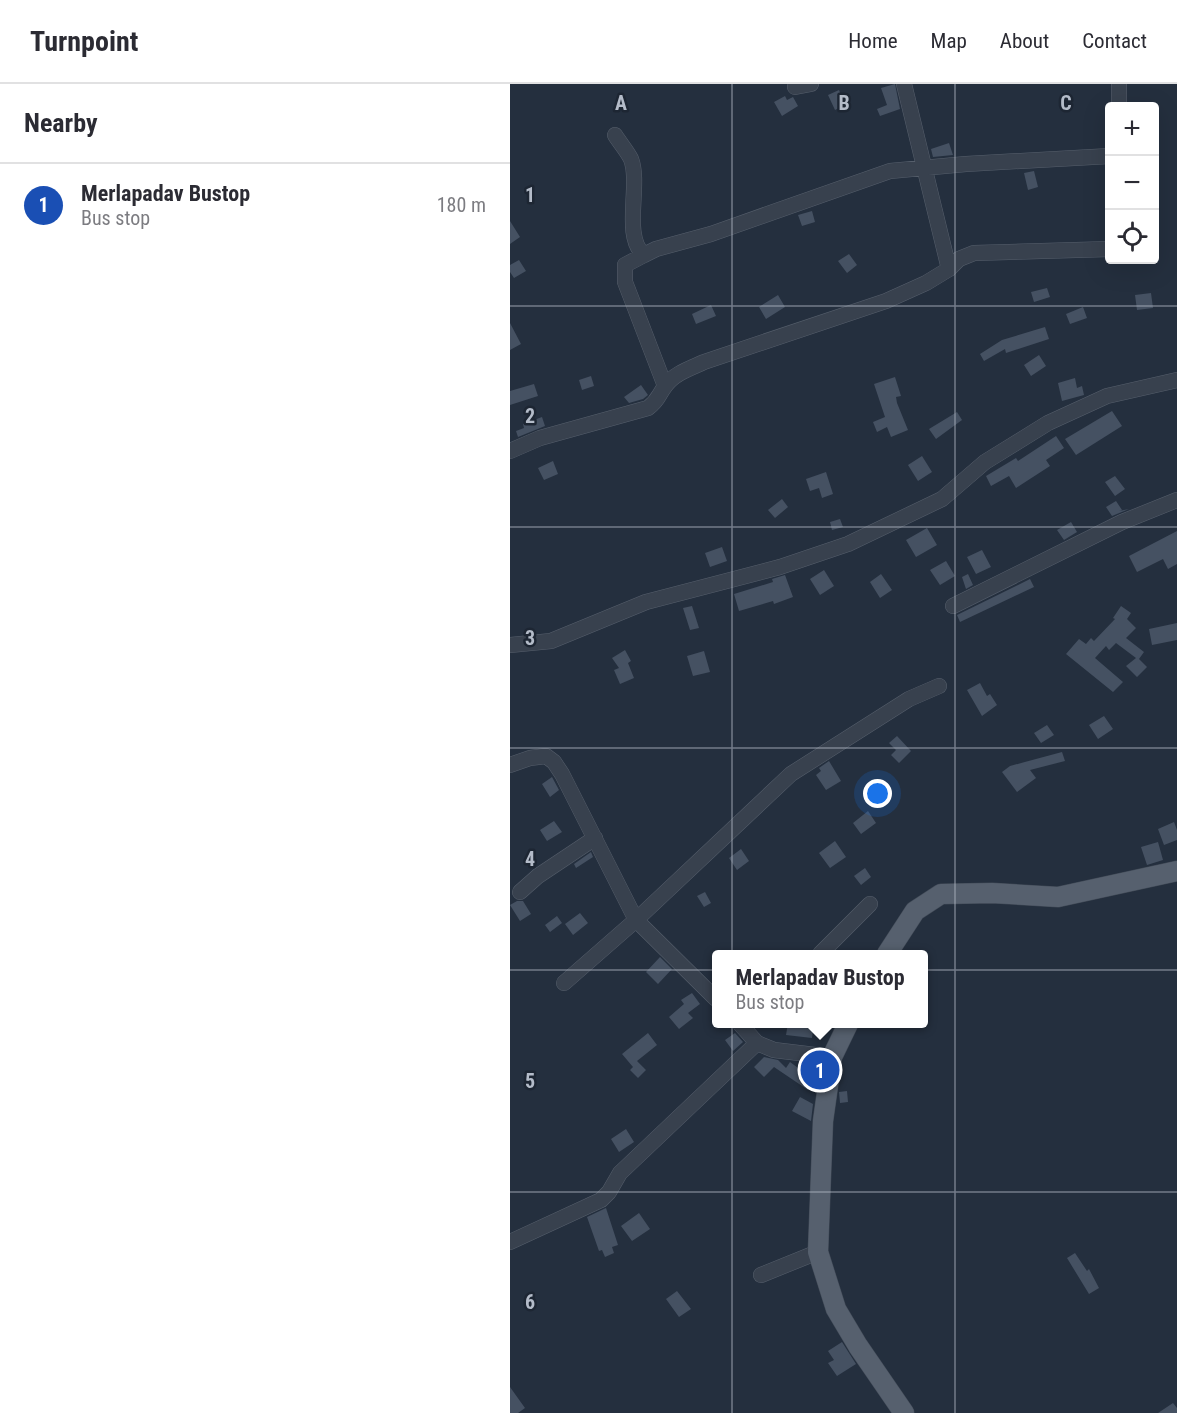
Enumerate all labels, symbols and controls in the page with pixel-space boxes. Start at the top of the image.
text: Turnpoint [30,25,138,58]
text: Home [848,29,898,53]
text: Map [931,29,967,53]
text: About [1000,29,1049,53]
text: Contact [1082,29,1147,53]
text: A [615,91,627,115]
text: B [838,91,850,115]
text: C [1060,91,1072,115]
map controls [1105,102,1159,264]
button: + [1105,102,1159,156]
text: Nearby [24,108,98,138]
button: − [1105,156,1159,210]
text: Merlapadav Bustop [81,181,250,206]
text: 1 [525,183,535,207]
text: 1 [38,193,49,217]
text: 180 m [437,193,486,217]
text: Bus stop [81,206,150,230]
button: locate [1105,210,1159,264]
text: 2 [525,404,535,428]
text: 3 [525,626,535,650]
your location [863,779,892,808]
text: 4 [525,847,535,871]
popup [712,950,928,1028]
text: Merlapadav Bustop [735,965,905,990]
text: Bus stop [735,990,804,1014]
pin: 1 [800,1048,840,1092]
text: 5 [525,1069,535,1093]
text: 6 [525,1290,535,1314]

